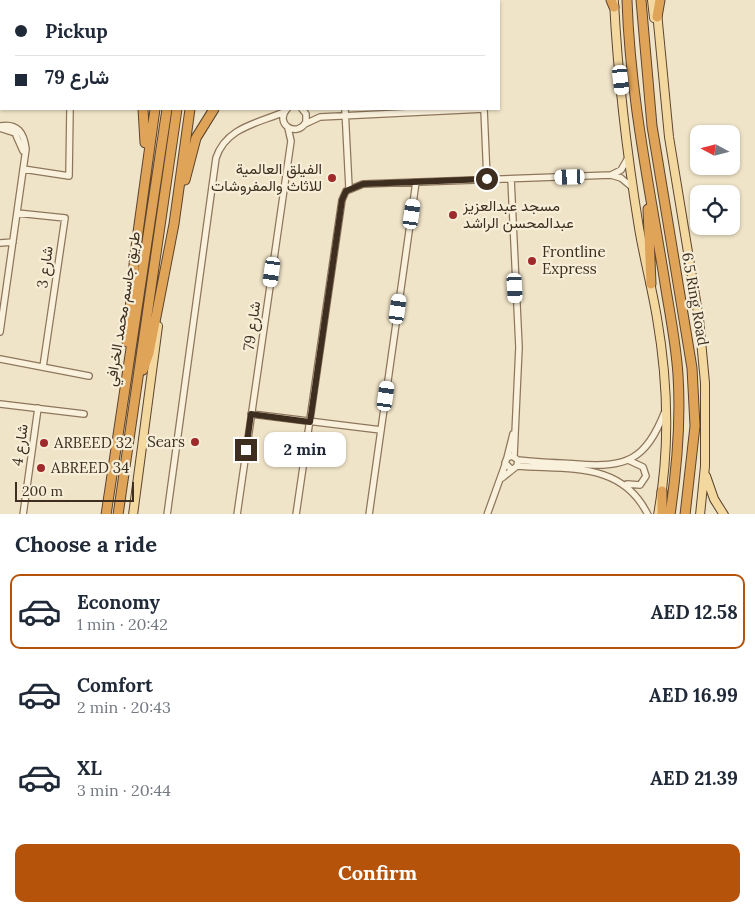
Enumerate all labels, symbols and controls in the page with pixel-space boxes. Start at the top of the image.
text: Pickup [45,19,108,43]
car [611,64,630,96]
text: شارع 79 [45,65,109,89]
north arrow [690,125,740,175]
map controls [690,125,740,235]
place label: الفيلق العالمية للاثاث والمفروشات [211,159,322,195]
route start [476,168,498,190]
car [554,169,585,185]
marker: الفيلق العالمية للاثاث والمفروشات [326,172,338,184]
button: locate [690,185,740,235]
place label: مسجد عبدالعزيز عبدالمحسن الراشد [462,196,574,233]
car [402,198,421,230]
marker: مسجد عبدالعزيز عبدالمحسن الراشد [447,209,459,221]
street label: طريق جاسم محمد الخرافي [101,230,148,388]
place label: Frontline Express [542,242,606,278]
street label: شارع 3 [32,244,59,290]
street label: 6.5 Ring Road [678,251,713,347]
marker: Frontline Express [526,255,538,267]
car [262,256,281,288]
car [506,273,523,303]
car [388,293,407,325]
street label: شارع 79 [239,300,266,352]
car [376,380,395,412]
street label: شارع 4 [7,423,34,467]
place label: Sears [147,432,185,451]
callout: 2 min [264,432,346,468]
place label: ARBEED 32 [53,433,132,452]
marker: Sears [189,436,201,448]
marker: ARBEED 32 [38,437,50,449]
route end [235,439,257,461]
text: 2 min [284,439,326,459]
place label: ABREED 34 [50,458,129,477]
marker: ABREED 34 [35,462,47,474]
scale bar [15,480,134,503]
text: 200 m [22,482,63,500]
text: Choose a ride [15,530,157,558]
icon: car [17,589,62,634]
text: Economy [77,590,160,614]
text: AED 12.58 [651,600,738,624]
text: 1 min · 20:42 [77,614,168,634]
icon: car [17,672,62,717]
text: Comfort [77,673,153,697]
text: AED 16.99 [649,683,738,707]
text: 2 min · 20:43 [77,697,171,717]
icon: car [17,755,62,800]
text: XL [77,756,102,780]
text: AED 21.39 [650,766,738,790]
text: 3 min · 20:44 [77,780,171,800]
button: Confirm [15,844,740,902]

